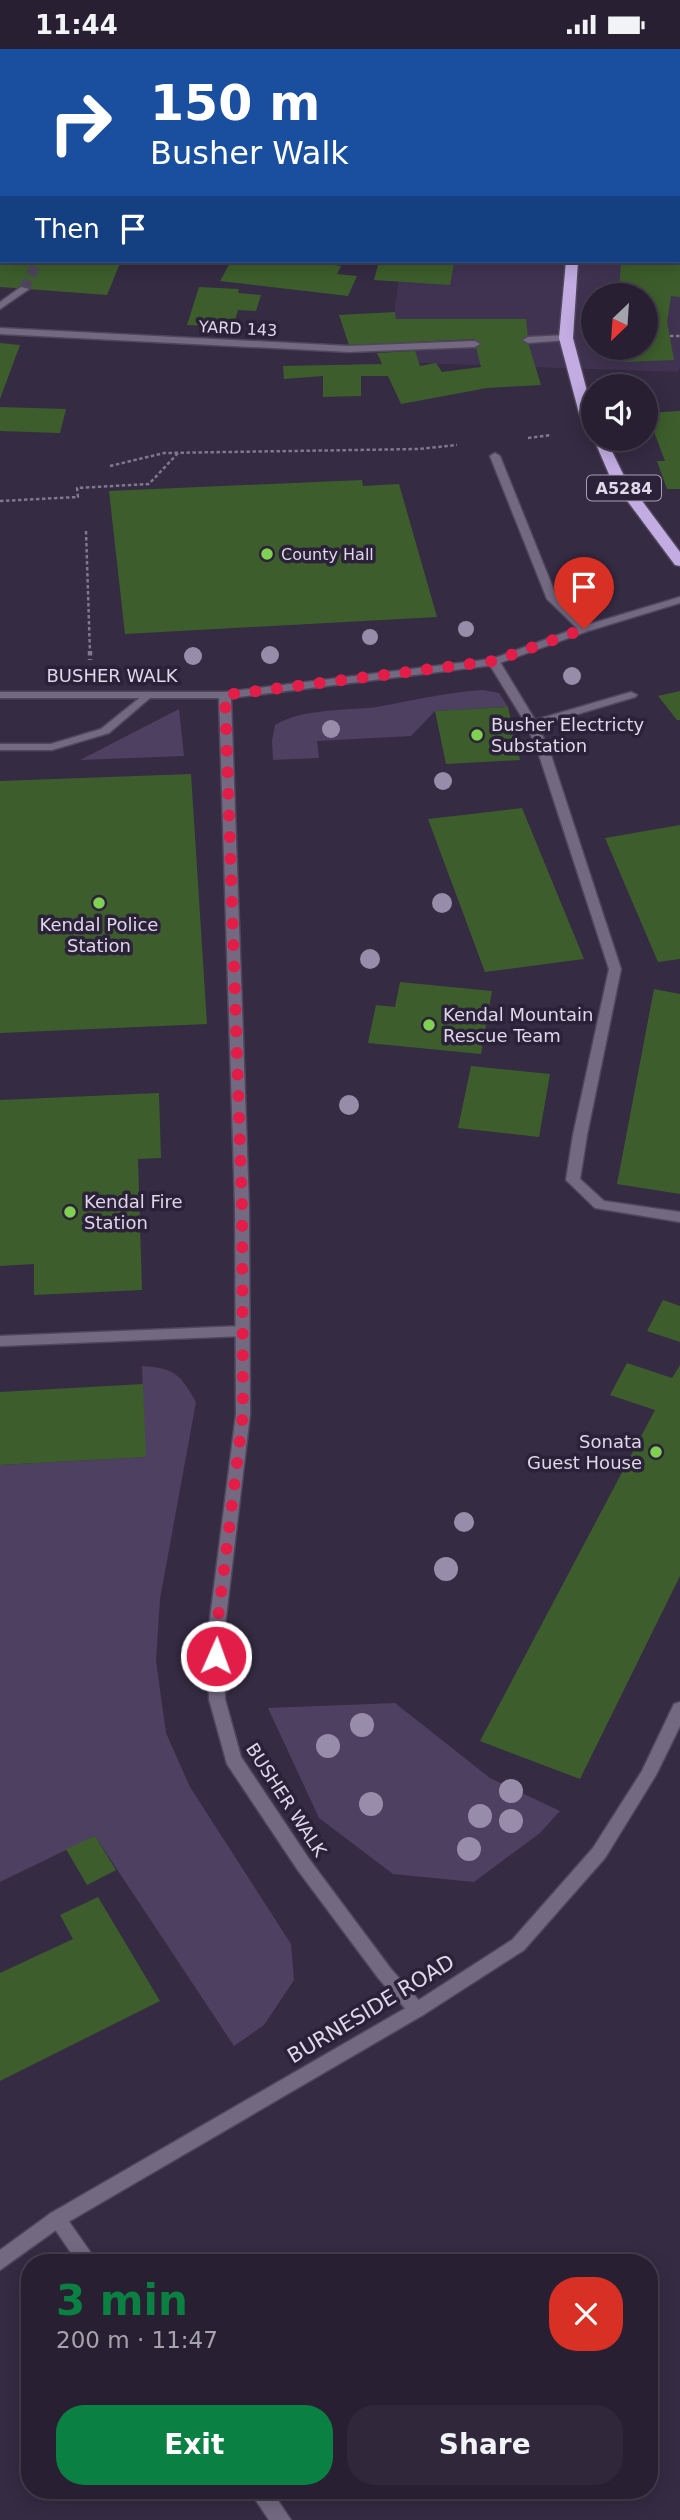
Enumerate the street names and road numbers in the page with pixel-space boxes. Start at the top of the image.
street label: YARD 143 [197,317,278,340]
road number: A5284 [587,475,661,501]
street label: BUSHER WALK [46,665,179,686]
street label: BUSHER WALK [242,1739,332,1861]
street label: BURNESIDE ROAD [283,1950,459,2068]

